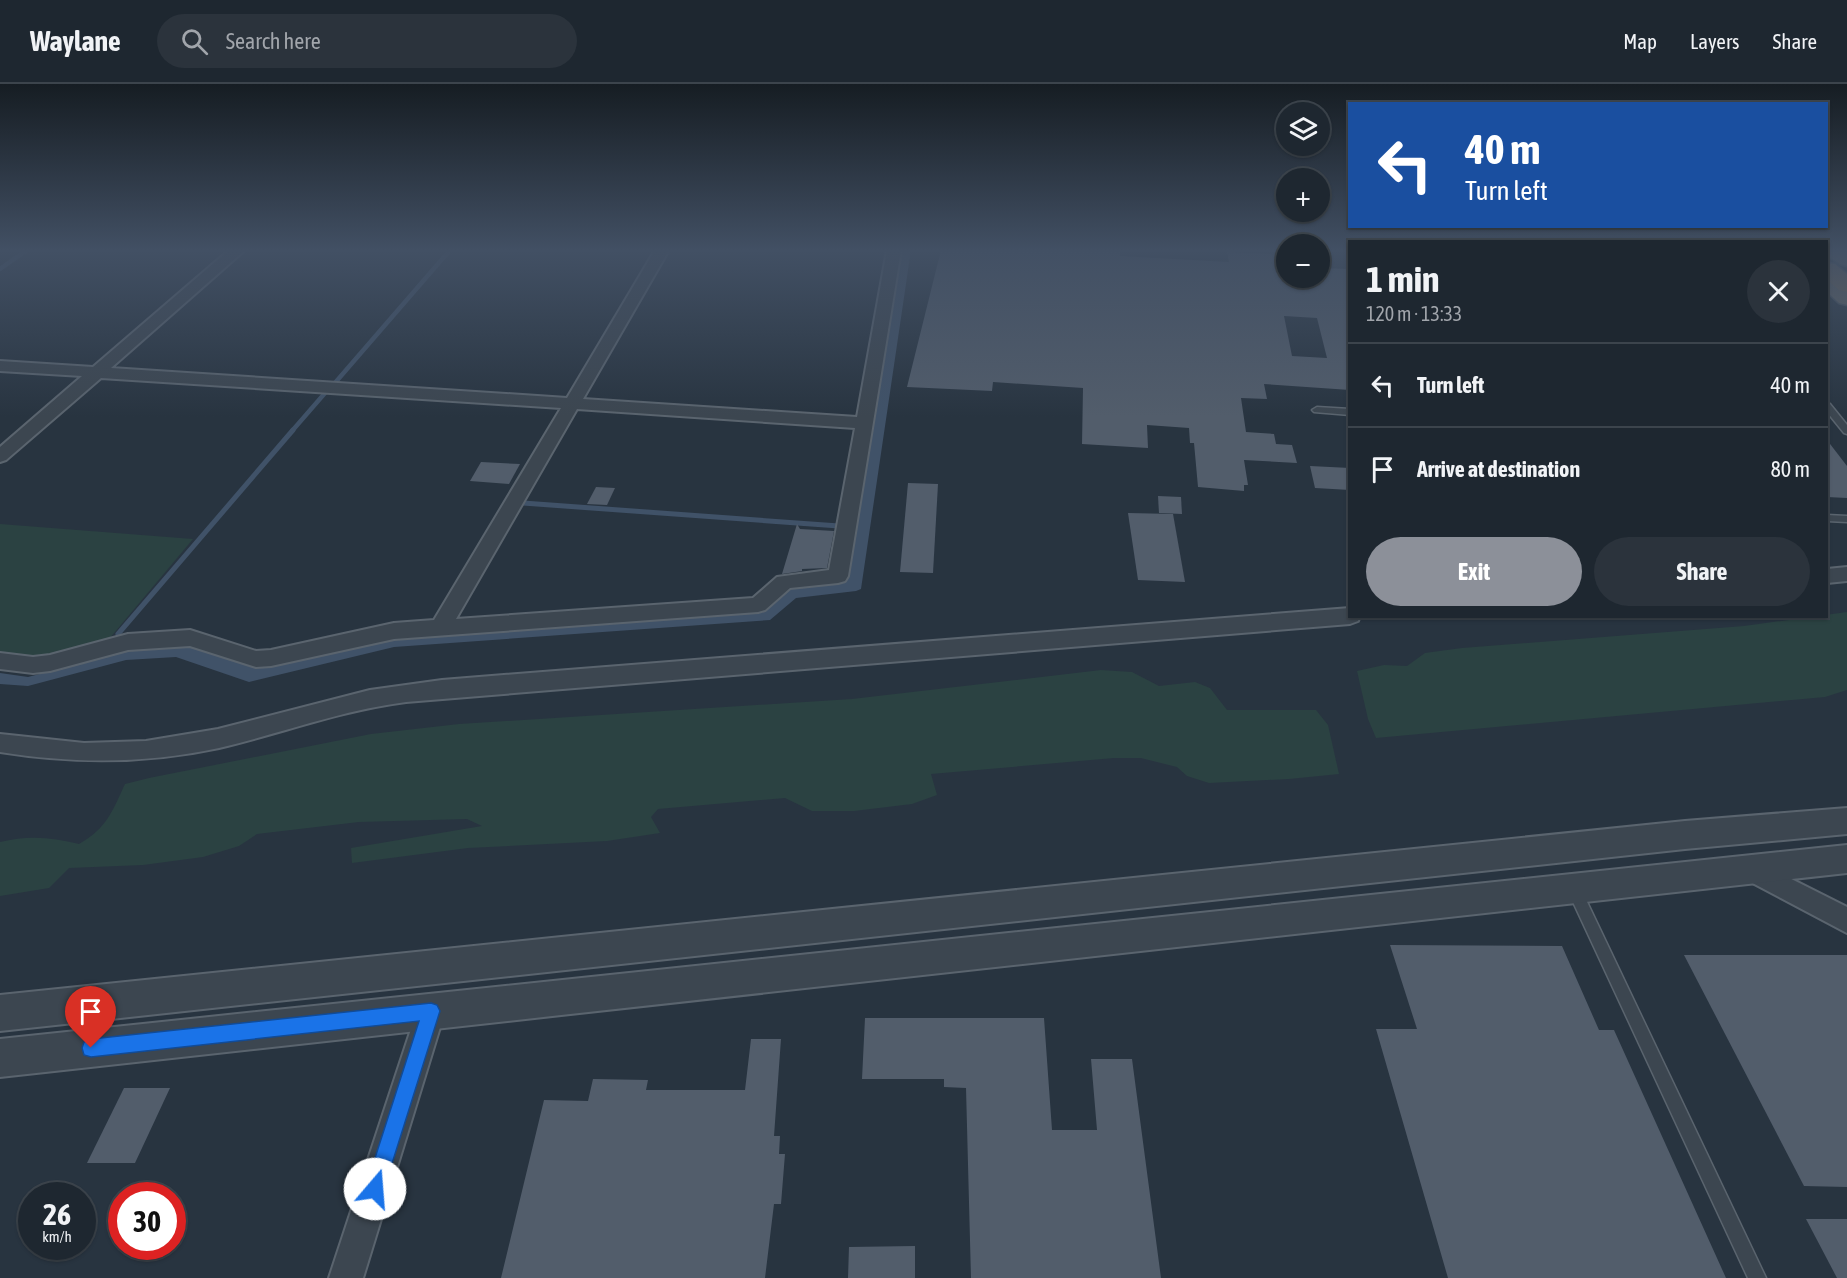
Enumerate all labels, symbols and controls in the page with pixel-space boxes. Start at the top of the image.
search box [157,14,577,68]
text: Waylane [30,25,121,57]
icon: search [178,25,211,58]
text: Search here [226,28,321,54]
text: Map [1623,29,1657,53]
text: Layers [1690,29,1740,53]
text: Share [1773,29,1817,53]
map controls [1276,102,1330,288]
button: layers [1276,102,1330,156]
text: 40 m [1465,125,1540,173]
icon: left [1366,126,1444,204]
button: + [1276,168,1330,222]
text: Turn left [1465,175,1548,206]
button: − [1276,234,1330,288]
text: 1 min [1366,258,1440,300]
button: close [1747,260,1810,323]
text: 120 m · 13:33 [1366,302,1462,325]
icon: left [1366,369,1399,402]
text: Turn left [1417,372,1484,398]
text: 40 m [1770,372,1810,398]
icon: arrive [1366,453,1399,486]
text: Arrive at destination [1417,456,1580,482]
text: 80 m [1770,456,1810,482]
button: Exit [1366,537,1582,606]
button: Share [1594,537,1810,606]
pin [65,986,116,1048]
icon: arrive [74,995,107,1028]
position arrow [343,1157,407,1221]
speed limit sign: 30 [108,1182,186,1260]
text: 26 [43,1197,71,1231]
text: km/h [42,1228,72,1245]

